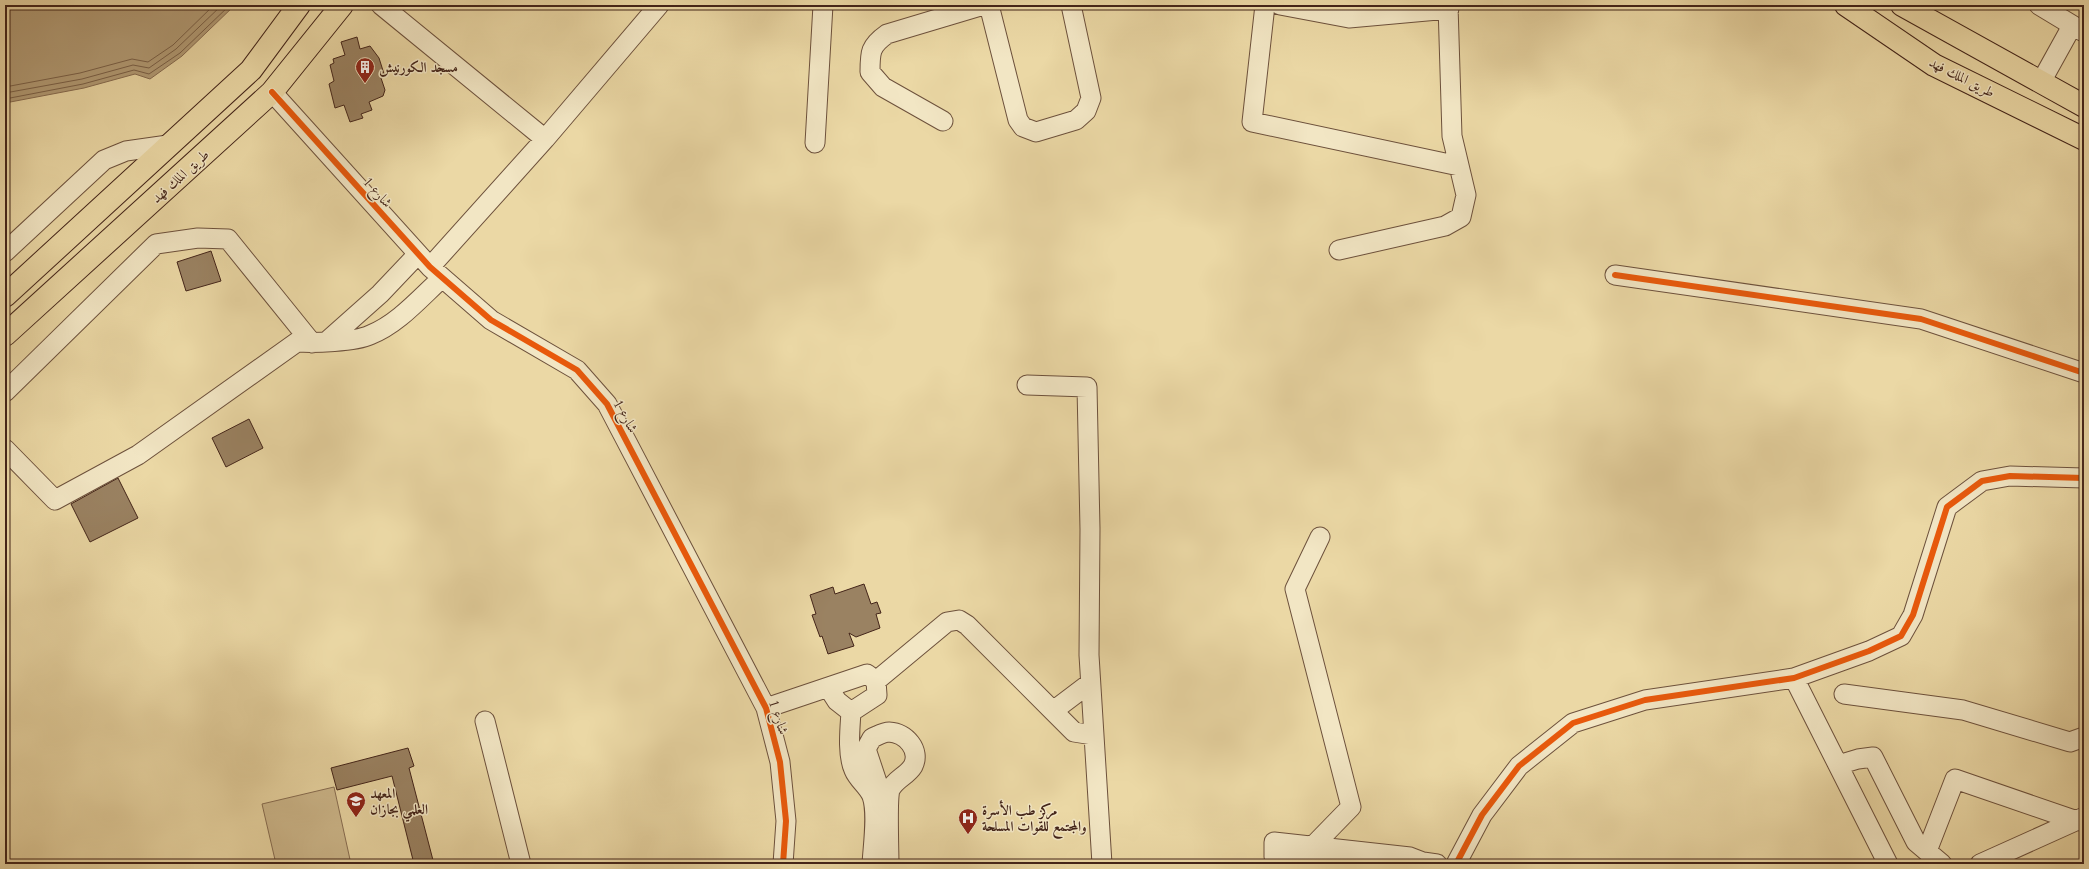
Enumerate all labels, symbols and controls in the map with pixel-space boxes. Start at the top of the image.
street label: طريق الملك فهد [1926,53,1998,102]
building icon: مسجد الكورنيش [354,56,376,84]
place label: مسجد الكورنيش [379,58,458,77]
street label: طريق الملك فهد [147,145,213,207]
street label: شارع 1 [357,173,397,213]
street label: شارع 1 [607,396,642,437]
street label: شارع 1 [762,697,793,738]
place label: المعهد العلمي بجازان [370,784,428,822]
school or university icon: المعهد العلمي بجازان [345,790,367,818]
place label: مركز طب الأسرة والمجتمع للقوات المسلحة [982,800,1087,839]
hospital icon: مركز طب الأسرة والمجتمع للقوات المسلحة [957,807,979,835]

